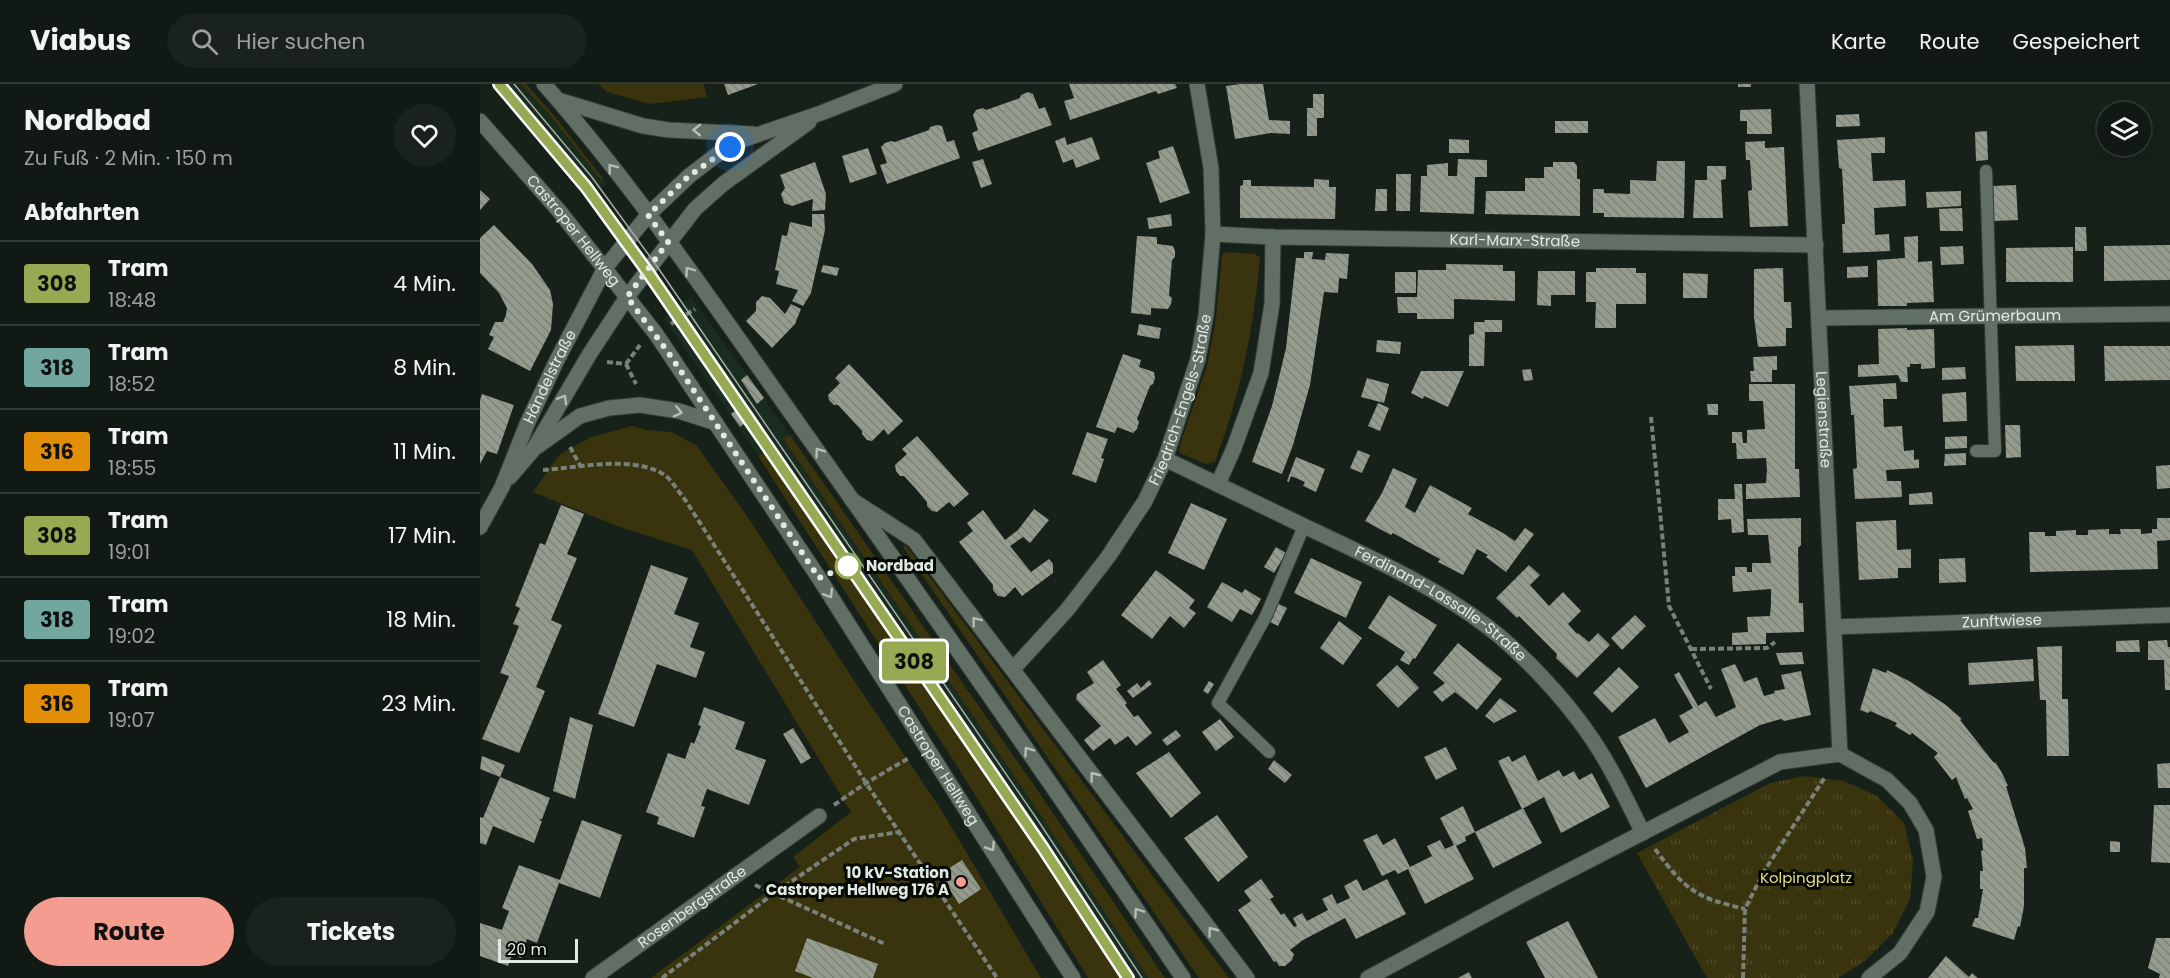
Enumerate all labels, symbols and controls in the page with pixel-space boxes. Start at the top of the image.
search box [167,14,587,68]
text: Viabus [30,21,131,60]
icon: search [188,25,221,58]
text: Hier suchen [236,26,365,57]
text: Karte [1831,27,1886,56]
text: Route [1919,27,1980,56]
text: Gespeichert [2013,27,2140,56]
text: Nordbad [24,101,151,140]
map controls [2097,102,2151,156]
button: layers [2097,102,2151,156]
button: heart [393,104,456,167]
one-way arrow [693,124,702,137]
your location [715,132,745,162]
text: Zu Fuß · 2 Min. · 150 m [24,144,233,172]
one-way arrow [609,164,620,175]
street label: Castroper Hellweg [522,170,626,290]
text: Abfahrten [24,197,140,228]
street label: Karl-Marx-Straße [1450,229,1580,252]
text: Tram [108,253,169,284]
one-way arrow [685,266,696,277]
text: 4 Min. [393,268,456,299]
text: 308 [37,269,77,298]
text: 18:48 [108,286,156,314]
street label: Am Grümerbaum [1929,304,2061,327]
street label: Friedrich-Engels-Straße [1143,312,1216,489]
street label: Händelstraße [518,326,581,427]
text: Tram [108,337,169,368]
text: 8 Min. [393,352,456,383]
text: 318 [40,353,74,382]
text: 18:52 [108,370,155,398]
street label: Legienstraße [1811,371,1837,469]
one-way arrow [556,395,567,405]
one-way arrow [673,405,683,418]
text: Tram [108,421,169,452]
text: 11 Min. [393,436,456,467]
text: 316 [40,437,74,466]
one-way arrow [815,448,826,459]
text: 18:55 [108,454,156,482]
text: Tram [108,505,169,536]
text: 17 Min. [388,520,456,551]
text: 308 [37,521,77,550]
text: 19:01 [108,538,150,566]
street label: Ferdinand-Lassalle-Straße [1351,541,1532,666]
marker: Nordbad [835,553,861,579]
place label: Nordbad [866,555,934,576]
one-way arrow [822,588,834,598]
text: Tram [108,589,169,620]
text: 18 Min. [386,604,456,635]
text: 318 [40,605,74,634]
street label: Zunftwiese [1961,609,2042,632]
one-way arrow [973,616,984,627]
text: 19:02 [108,622,155,650]
line badge: 308 [880,642,948,680]
text: 308 [894,647,934,676]
text: Tram [108,673,169,704]
text: 23 Min. [381,688,456,719]
text: 316 [40,689,74,718]
street label: Castroper Hellweg [893,701,984,829]
text: 19:07 [108,706,155,734]
one-way arrow [1024,747,1035,758]
one-way arrow [1091,771,1102,782]
one-way arrow [983,841,995,851]
street label: Rosenbergstraße [633,860,751,953]
place label: 10 kV-Station Castroper Hellweg 176 A [766,862,949,900]
park label: Kolpingplatz [1760,867,1852,888]
marker: 10 kV-Station Castroper Hellweg 176 A [954,875,968,889]
button: Route [24,897,234,966]
button: Tickets [246,897,456,966]
one-way arrow [1134,908,1146,918]
one-way arrow [1208,927,1219,938]
scale bar [498,936,578,964]
text: 20 m [507,938,547,961]

